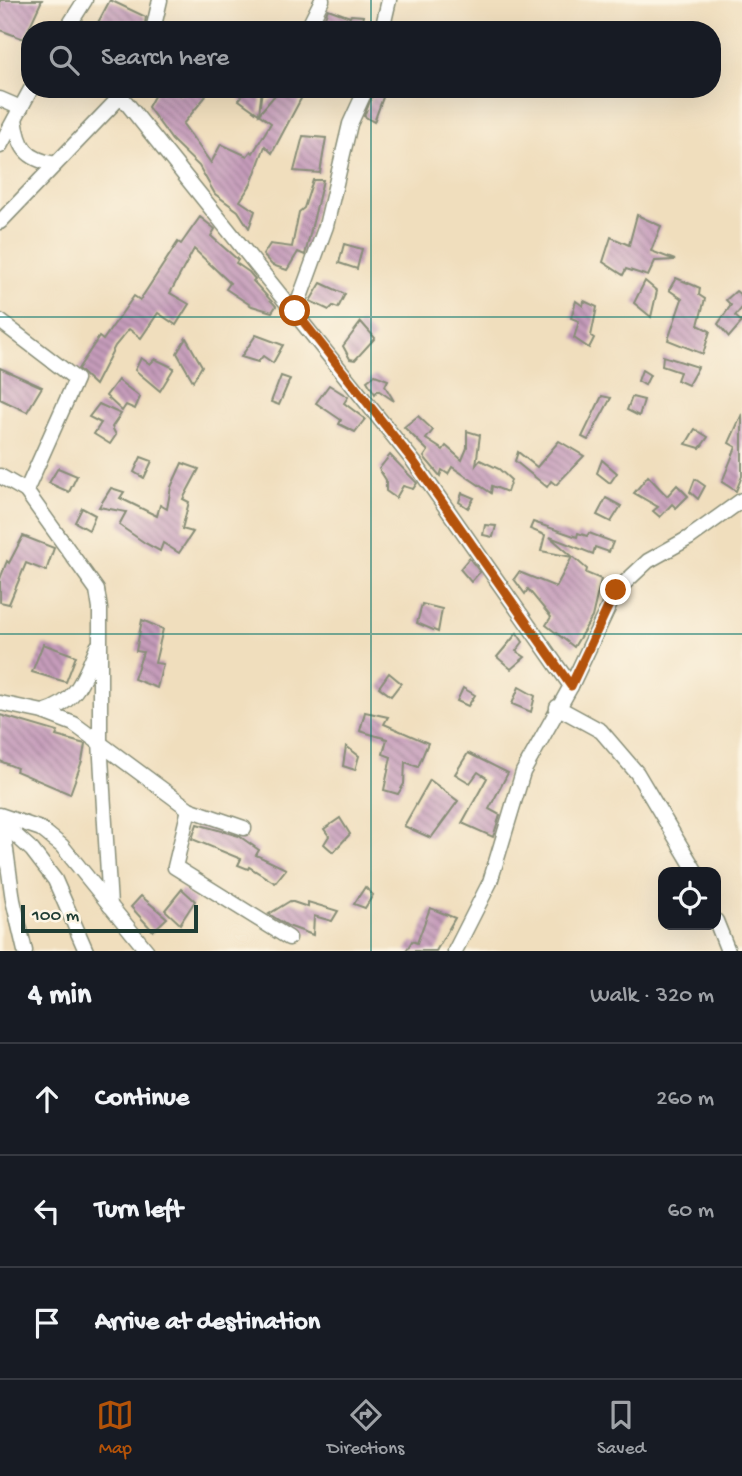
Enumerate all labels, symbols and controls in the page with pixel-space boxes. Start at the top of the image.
search box [21,21,721,98]
icon: search [45,41,83,79]
text: Search here [101,44,229,75]
route start [279,295,310,326]
route end [600,574,631,605]
map controls [658,867,721,930]
button: locate [658,867,721,930]
scale bar [21,902,198,934]
text: 100 m [32,905,79,928]
text: 4 min [28,979,91,1014]
text: Walk · 320 m [590,983,714,1010]
icon: ahead [28,1080,66,1118]
text: Continue [95,1084,189,1115]
text: 260 m [656,1086,714,1113]
icon: left [28,1192,66,1230]
text: Turn left [95,1196,183,1227]
text: 60 m [668,1198,714,1225]
icon: arrive [28,1304,66,1342]
text: Arrive at destination [95,1308,320,1339]
tab: Map [96,1396,134,1461]
tab: Directions [327,1396,404,1461]
tab: Saved [597,1396,646,1461]

